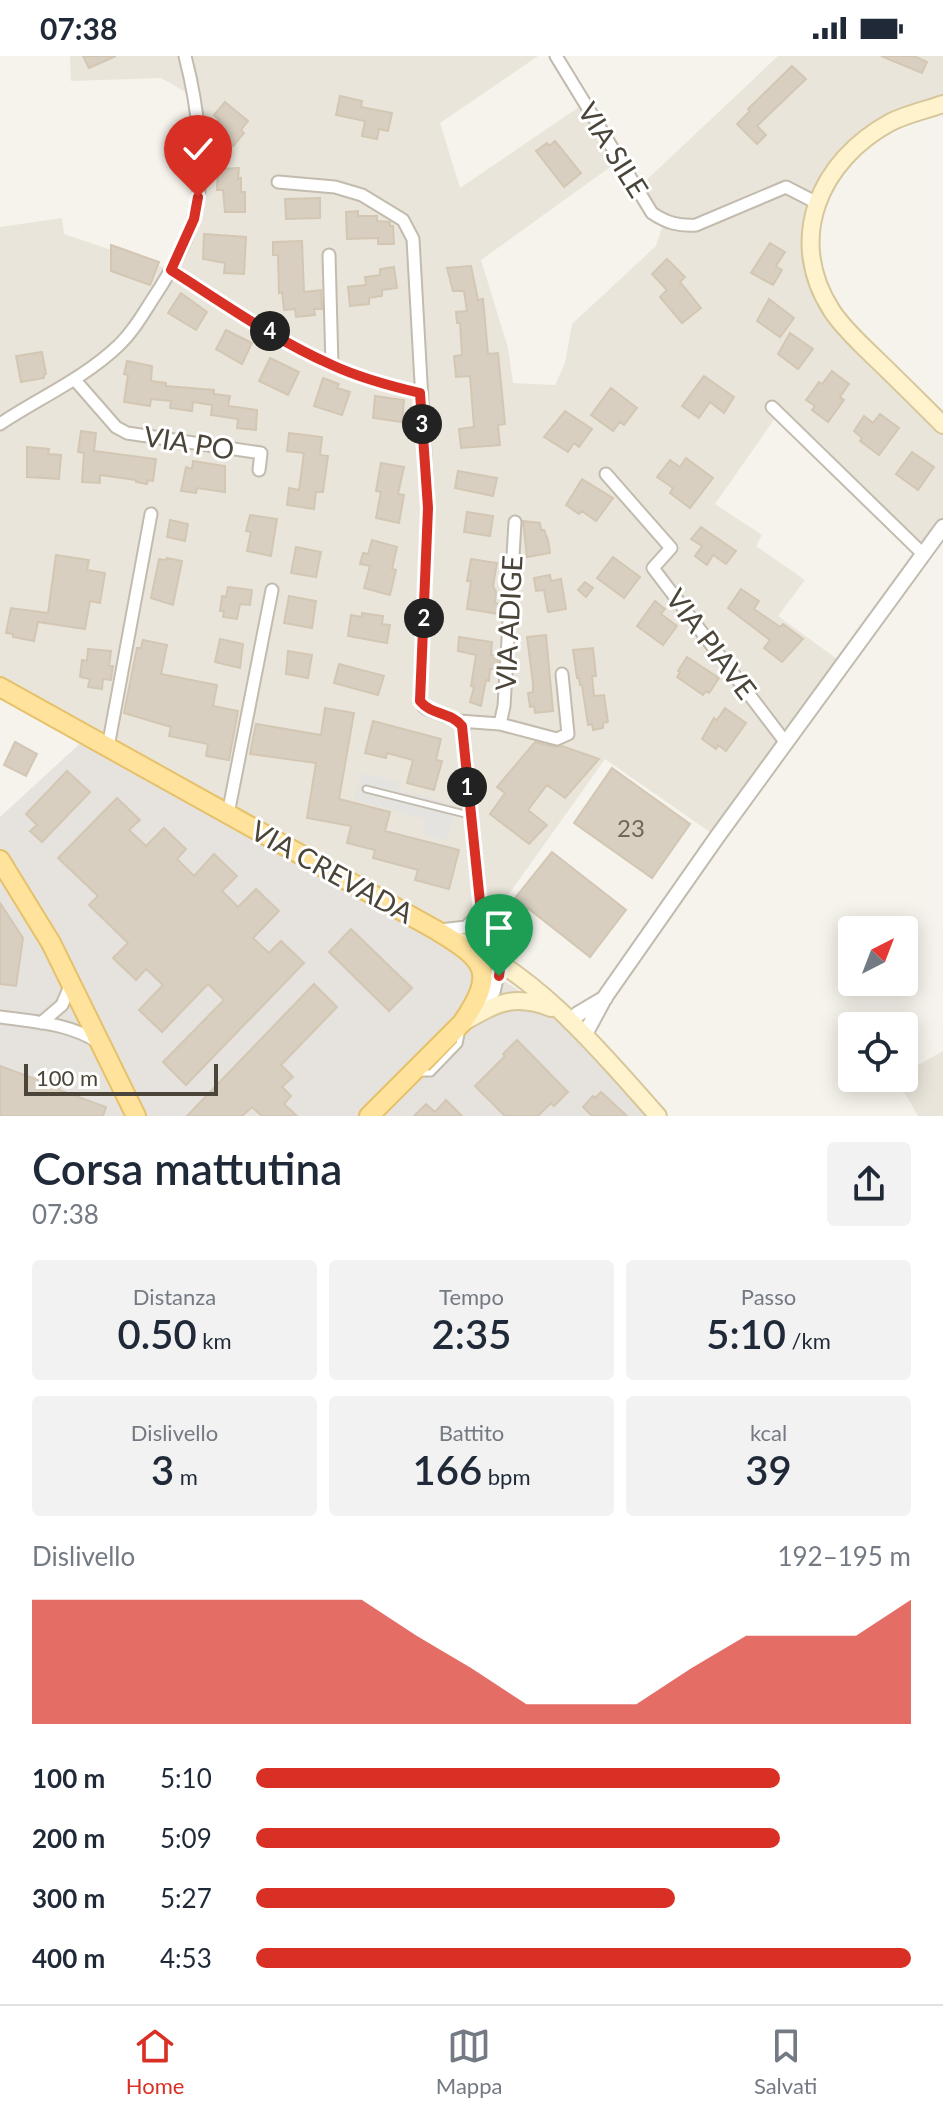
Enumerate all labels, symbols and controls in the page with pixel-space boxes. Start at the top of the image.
text: 07:38 [40,10,117,46]
street label: VIA SILE [571,96,656,203]
pin [164,115,232,197]
icon: check [176,127,220,171]
pin: 4 [250,311,290,351]
text: 4 [264,317,276,344]
pin: 3 [402,404,442,444]
text: 3 [416,410,428,437]
street label: VIA PO [141,418,237,466]
street label: VIA ADIGE [487,554,529,692]
street label: VIA PIAVE [659,582,764,705]
pin: 2 [404,598,444,638]
text: 2 [418,604,430,631]
pin: 1 [447,767,487,807]
text: 1 [461,773,473,800]
street label: VIA CREVADA [245,812,420,930]
house number: 23 [617,813,645,842]
pin [465,894,533,976]
icon: arrive [477,906,521,950]
north arrow [838,916,918,996]
map controls [838,916,918,1092]
button: locate [838,1012,918,1092]
scale bar [24,1060,218,1096]
text: 100 m [36,1064,98,1091]
text: Corsa mattutina [32,1142,342,1194]
button: share [827,1142,911,1226]
text: 07:38 [32,1198,99,1230]
text: Distanza [133,1283,216,1310]
text: Tempo [439,1283,504,1310]
text: Passo [741,1283,796,1310]
text: 0.50 [118,1310,197,1358]
text: 2:35 [432,1310,511,1358]
text: 5:10 [706,1310,786,1358]
text: km [197,1327,231,1354]
text: /km [786,1327,831,1354]
text: Dislivello [131,1419,218,1446]
text: Battito [439,1419,504,1446]
text: kcal [750,1419,787,1446]
text: 3 [151,1446,174,1494]
text: 166 [413,1446,482,1494]
text: 39 [745,1446,792,1494]
text: m [174,1463,198,1490]
text: bpm [482,1463,531,1490]
text: Dislivello [32,1540,135,1572]
text: 192–195 m [777,1540,911,1572]
text: 100 m [32,1762,105,1794]
text: 5:10 [160,1762,212,1794]
text: 200 m [32,1822,105,1854]
text: 5:09 [160,1822,212,1854]
text: 300 m [32,1882,105,1914]
text: 5:27 [160,1882,212,1914]
text: 400 m [32,1942,105,1974]
text: 4:53 [160,1942,212,1974]
tab: Home [126,2024,184,2099]
tab: Mappa [436,2024,502,2099]
tab: Salvati [754,2024,817,2099]

